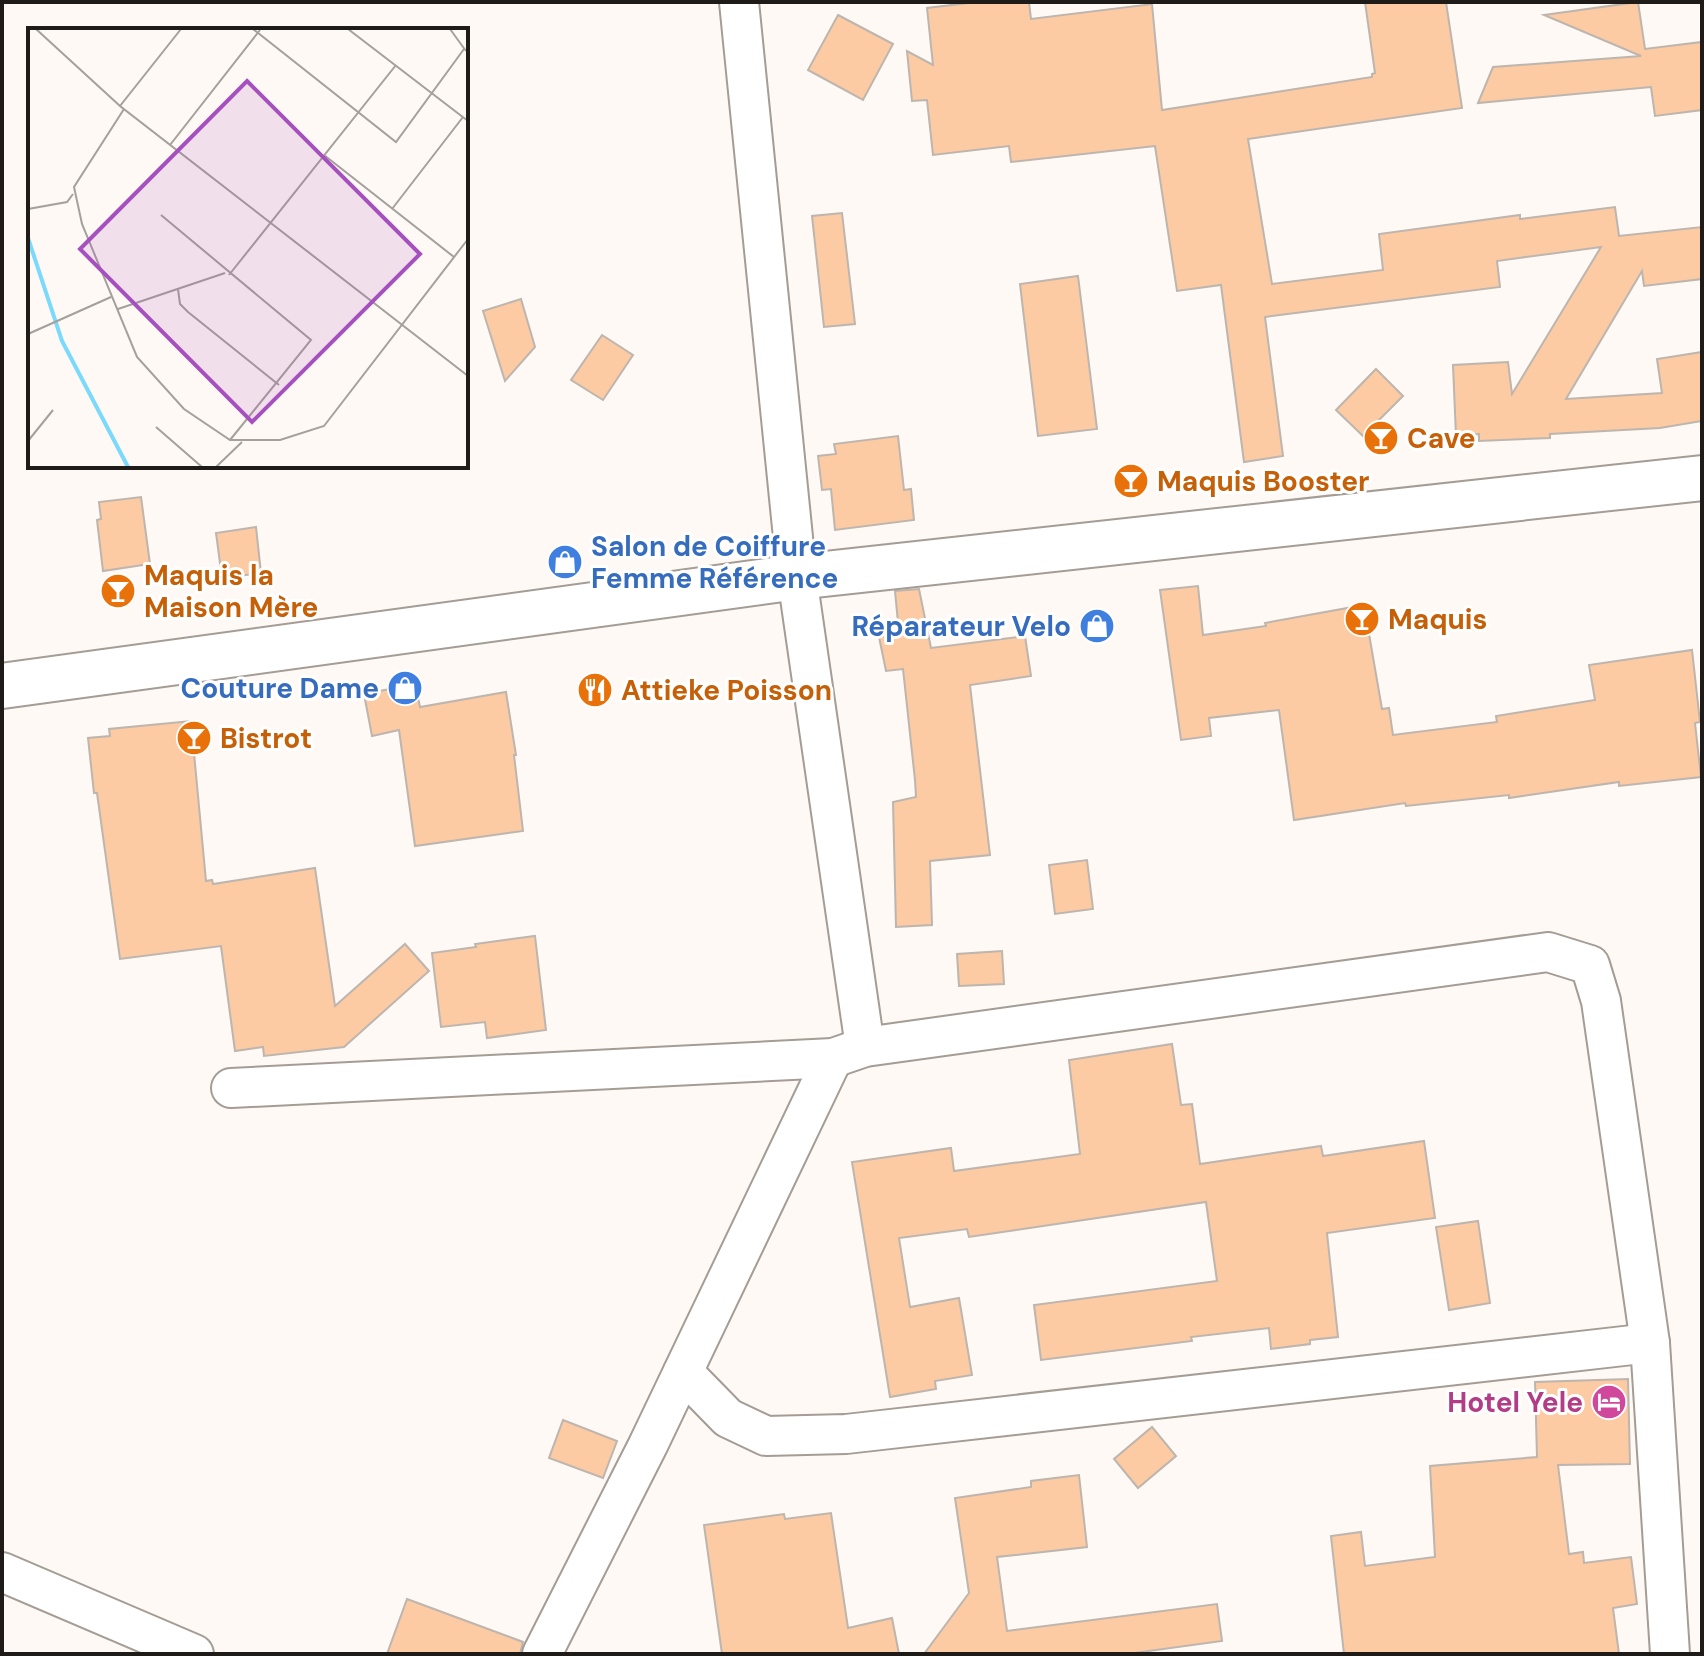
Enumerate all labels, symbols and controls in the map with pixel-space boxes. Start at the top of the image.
inset map [28,28,468,468]
bar icon: Cave [1362,419,1400,457]
place label: Cave [1407,420,1476,457]
bar icon: Maquis Booster [1112,462,1150,500]
place label: Maquis Booster [1157,463,1370,500]
place label: Salon de Coiffure Femme Référence [591,528,838,597]
shop icon: Salon de Coiffure Femme Référence [546,543,584,581]
place label: Maquis la Maison Mère [144,557,318,626]
bar icon: Maquis la Maison Mère [99,572,137,610]
bar icon: Maquis [1343,600,1381,638]
place label: Maquis [1388,601,1487,638]
shop icon: Réparateur Velo [1078,607,1116,645]
place label: Réparateur Velo [851,608,1071,645]
shop icon: Couture Dame [386,669,424,707]
place label: Couture Dame [181,670,379,707]
restaurant icon: Attieke Poisson [576,671,614,709]
place label: Attieke Poisson [621,672,832,709]
bar icon: Bistrot [175,719,213,757]
place label: Bistrot [220,720,312,757]
hotel icon: Hotel Yele [1590,1383,1628,1421]
place label: Hotel Yele [1447,1384,1583,1421]

